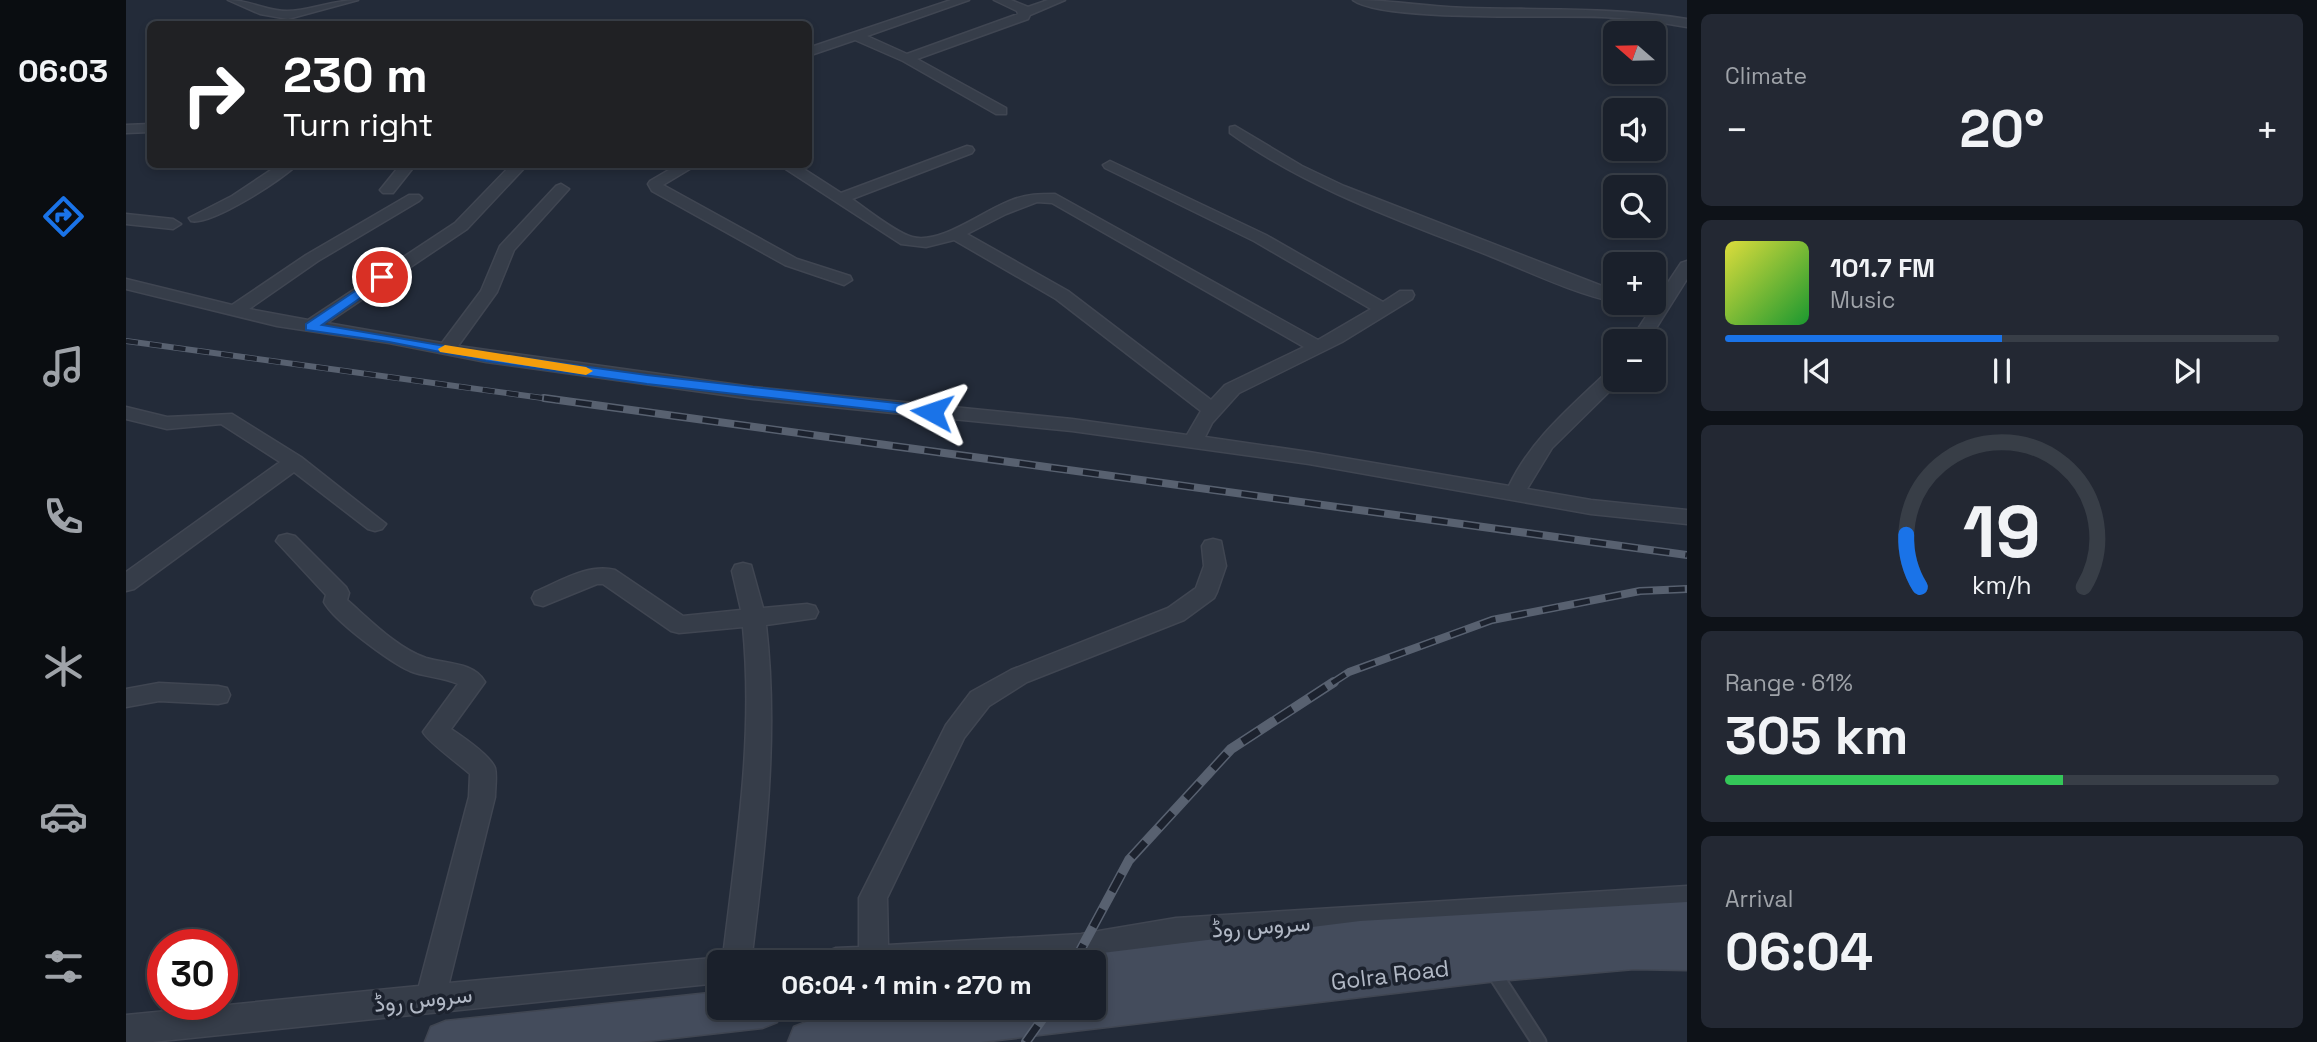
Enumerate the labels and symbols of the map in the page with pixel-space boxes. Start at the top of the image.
north arrow [1603,21,1666,84]
pin [352,247,412,307]
position arrow [895,375,969,449]
street label: سروس روڈ [1211,908,1311,944]
speed limit sign: 30 [147,929,238,1020]
street label: Golra Road [1329,953,1451,997]
street label: سروس روڈ [372,979,474,1019]

